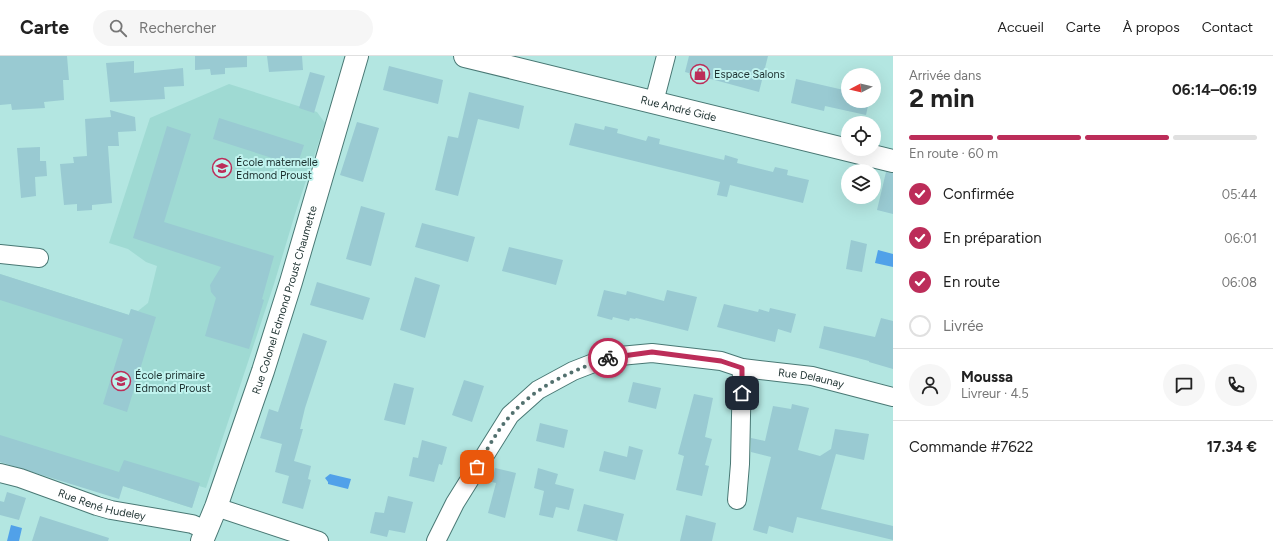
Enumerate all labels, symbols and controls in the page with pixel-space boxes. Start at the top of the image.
search box [93,10,373,46]
text: Carte [20,16,69,39]
icon: search [107,17,129,39]
text: Rechercher [139,19,216,37]
text: Accueil [998,19,1044,36]
text: Carte [1066,19,1101,36]
text: À propos [1123,19,1180,36]
text: Contact [1202,19,1253,36]
shop icon: Espace Salons [689,63,711,85]
place label: Espace Salons [714,68,785,81]
north arrow [841,68,881,108]
map controls [841,68,881,204]
text: Arrivée dans [909,68,981,83]
text: 06:14–06:19 [1172,81,1257,99]
text: 2 min [909,82,975,114]
street label: Rue André Gide [639,93,718,124]
button: locate [841,116,881,156]
text: En route · 60 m [909,146,998,161]
place label: École maternelle Edmond Proust [236,156,318,182]
school or university icon: École maternelle Edmond Proust [211,157,233,179]
button: layers [841,164,881,204]
icon: check [909,183,931,205]
text: Confirmée [943,185,1014,203]
text: 05:44 [1222,187,1257,202]
street label: Rue Colonel Edmond Proust Chaumette [249,204,319,396]
icon: check [909,227,931,249]
text: En préparation [943,229,1042,247]
text: 06:01 [1224,231,1257,246]
icon: check [909,271,931,293]
text: En route [943,273,1000,291]
text: 06:08 [1222,275,1257,290]
text: Livrée [943,317,984,335]
courier [588,338,628,378]
icon: bike [597,347,619,369]
button: person [909,364,951,406]
button: chat [1163,364,1205,406]
button: phone [1215,364,1257,406]
street label: Rue Delaunay [777,366,846,391]
text: Moussa [961,368,1013,386]
place label: École primaire Edmond Proust [135,369,211,395]
school or university icon: École primaire Edmond Proust [110,370,132,392]
pin [725,376,759,410]
icon: home [731,382,753,404]
text: Livreur · 4.5 [961,386,1029,401]
text: Commande #7622 [909,438,1034,456]
text: 17.34 € [1207,438,1257,456]
pin [460,450,494,484]
icon: bag [466,456,488,478]
street label: Rue René Hudeley [56,486,147,522]

